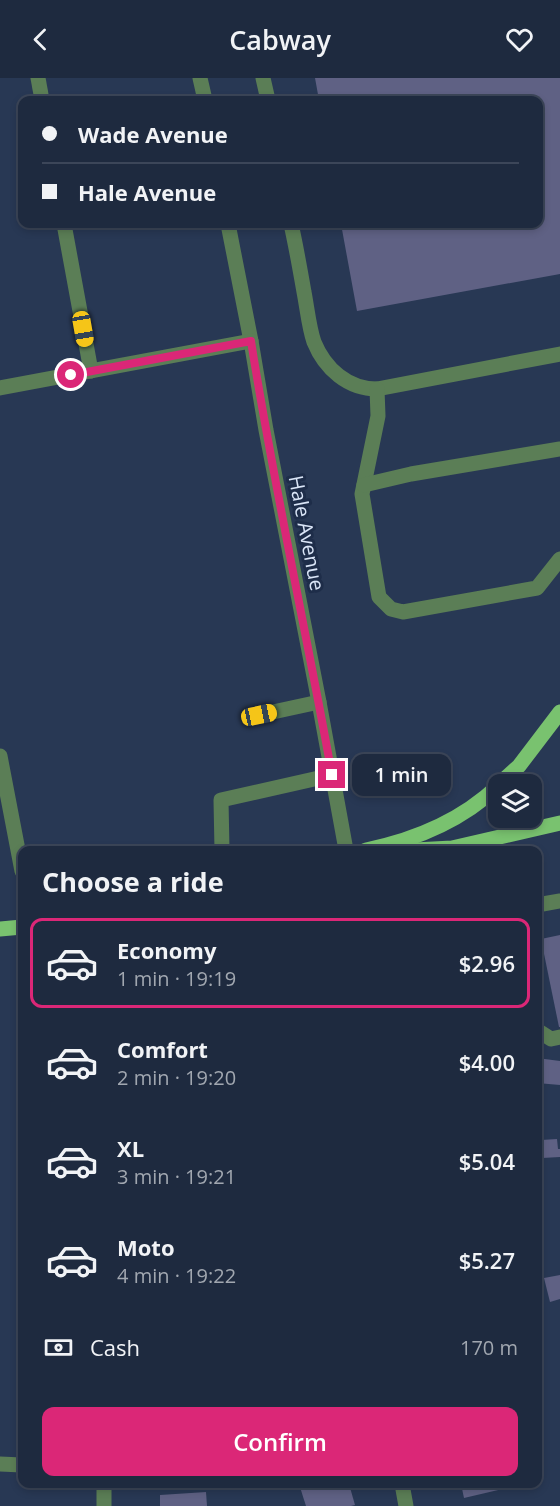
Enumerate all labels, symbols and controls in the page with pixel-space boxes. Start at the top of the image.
text: Cabway [229,21,331,58]
icon: back [24,23,57,56]
icon: heart [503,23,536,56]
text: Wade Avenue [78,119,228,149]
text: Hale Avenue [78,177,216,207]
car [71,310,95,348]
route start [57,361,84,388]
street label: Hale Avenue [283,473,331,593]
car [240,702,278,728]
callout: 1 min [353,754,452,796]
route end [318,761,345,788]
text: 1 min [375,761,429,788]
map controls [488,774,542,828]
button: layers [488,774,542,828]
text: Choose a ride [42,863,224,900]
text: Economy [117,935,216,965]
icon: car [45,936,99,990]
text: $2.96 [459,948,515,978]
text: 1 min · 19:19 [117,965,236,992]
text: Comfort [117,1034,208,1064]
icon: car [45,1035,99,1089]
text: $4.00 [459,1047,515,1077]
text: 2 min · 19:20 [117,1064,236,1091]
text: XL [117,1133,144,1163]
icon: car [45,1134,99,1188]
text: $5.04 [459,1146,515,1176]
text: 3 min · 19:21 [117,1163,236,1190]
text: Moto [117,1232,175,1262]
icon: car [45,1233,99,1287]
text: $5.27 [459,1245,515,1275]
text: 4 min · 19:22 [117,1262,236,1289]
icon: cash [42,1331,75,1364]
text: Cash [90,1332,140,1362]
text: 170 m [460,1334,518,1361]
button: Confirm [42,1407,518,1476]

